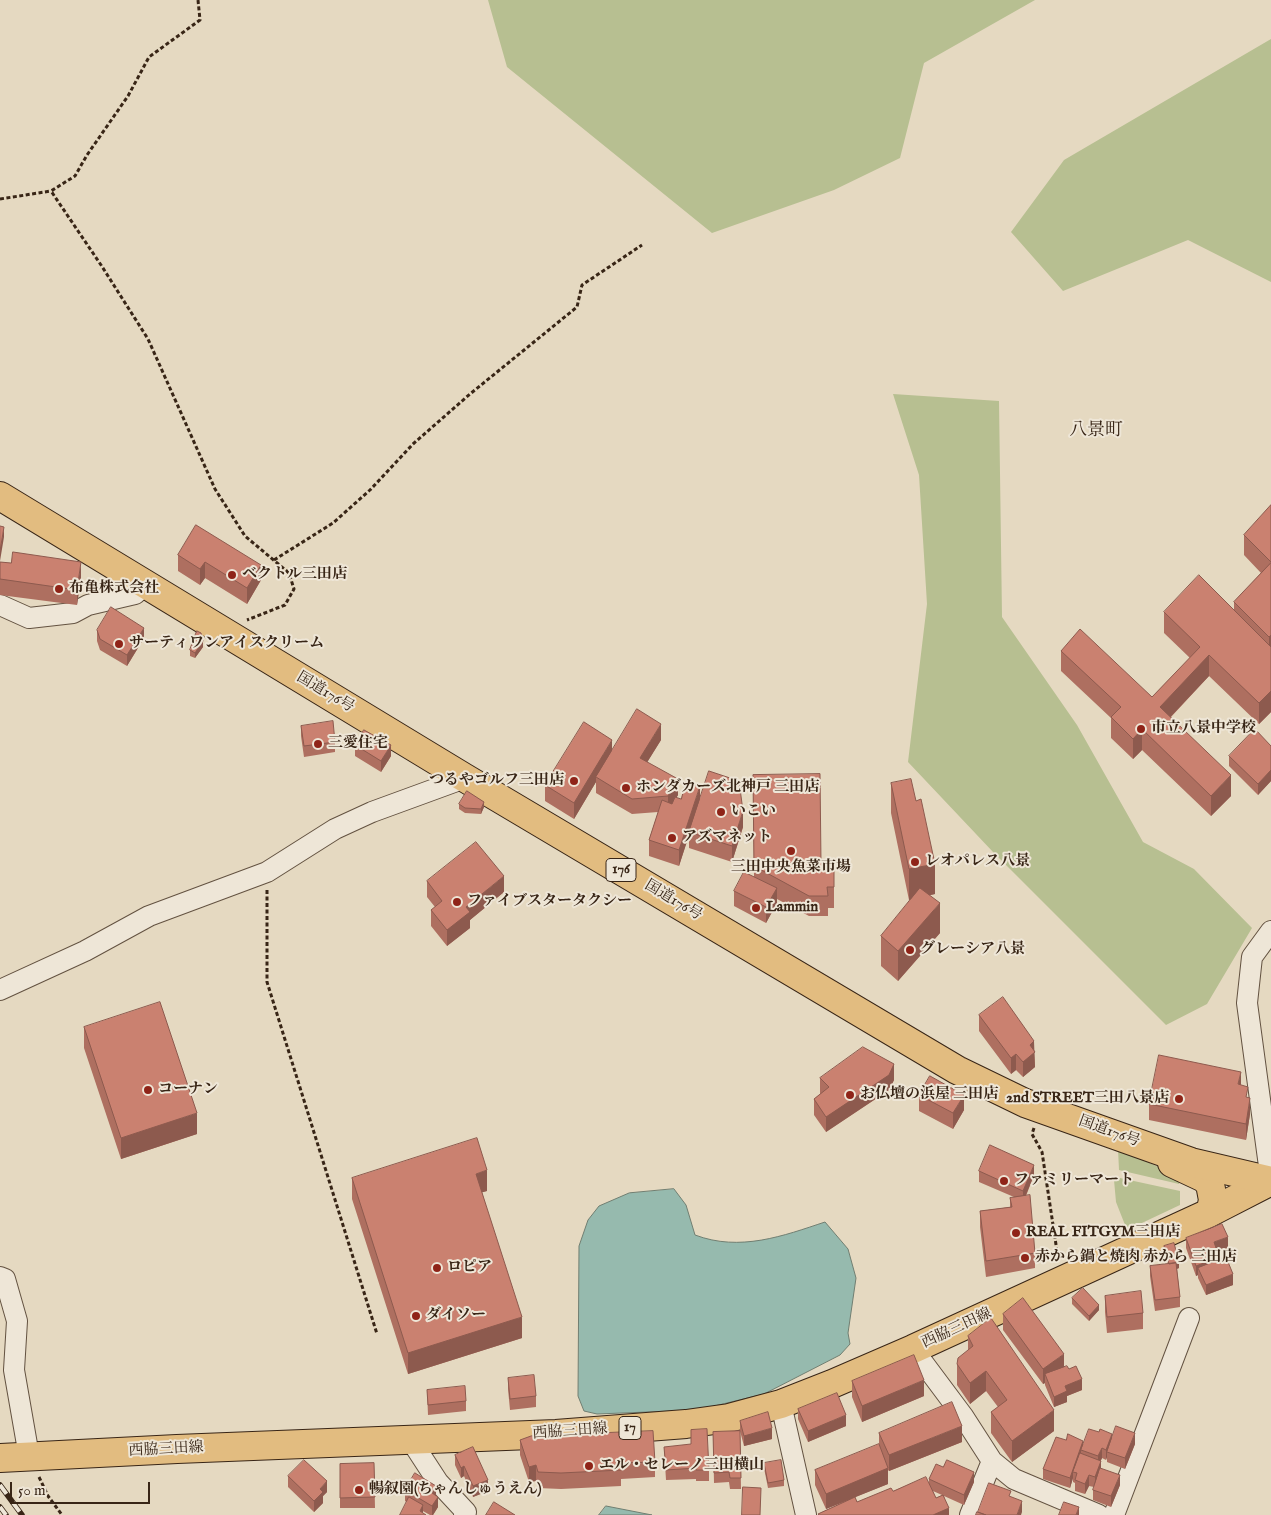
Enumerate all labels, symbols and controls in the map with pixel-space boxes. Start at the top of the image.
district label: 八景町 [1069,420,1123,442]
place label: ベクトル三田店 [242,566,347,584]
marker: ベクトル三田店 [226,569,238,581]
place label: 布亀株式会社 [69,580,159,598]
marker: 布亀株式会社 [53,583,65,595]
place label: サーティワンアイスクリーム [129,635,324,653]
marker: サーティワンアイスクリーム [113,638,125,650]
street label: 国道176号 [293,669,357,717]
place label: 市立八景中学校 [1151,720,1256,738]
marker: 市立八景中学校 [1135,723,1147,735]
place label: 三愛住宅 [328,735,388,753]
marker: 三愛住宅 [312,738,324,750]
place label: つるやゴルフ三田店 [429,772,564,790]
marker: つるやゴルフ三田店 [568,775,580,787]
place label: ホンダカーズ北神戸 三田店 [636,779,819,797]
marker: ホンダカーズ北神戸 三田店 [620,782,632,794]
place label: いこい [731,803,776,821]
marker: いこい [715,806,727,818]
place label: アズマネット [682,829,772,847]
marker: アズマネット [666,832,678,844]
marker: 三田中央魚菜市場 [785,845,797,857]
place label: レオパレス八景 [925,853,1030,871]
marker: レオパレス八景 [909,856,921,868]
road number: 176 [606,858,636,882]
place label: 三田中央魚菜市場 [731,859,851,877]
street label: 国道176号 [641,877,705,925]
place label: ファイブスタータクシー [467,893,632,911]
marker: ファイブスタータクシー [451,896,463,908]
place label: Lammin [766,899,818,917]
marker: Lammin [750,902,762,914]
place label: グレーシア八景 [920,941,1025,959]
marker: グレーシア八景 [904,944,916,956]
place label: コーナン [158,1081,218,1099]
marker: コーナン [142,1084,154,1096]
place label: お仏壇の浜屋 三田店 [860,1086,998,1104]
marker: お仏壇の浜屋 三田店 [844,1089,856,1101]
place label: 2nd STREET三田八景店 [1006,1090,1169,1108]
marker: 2nd STREET三田八景店 [1173,1093,1185,1105]
street label: 国道176号 [1076,1113,1142,1151]
place label: ファミリーマート [1014,1172,1134,1190]
marker: ファミリーマート [998,1175,1010,1187]
place label: REAL FITGYM三田店 [1026,1224,1180,1242]
marker: REAL FITGYM三田店 [1010,1227,1022,1239]
place label: 赤から鍋と焼肉 赤から 三田店 [1035,1249,1237,1267]
marker: 赤から鍋と焼肉 赤から 三田店 [1019,1252,1031,1264]
place label: ロピア [447,1259,492,1277]
marker: ロピア [431,1262,443,1274]
street label: 西脇三田線 [919,1305,995,1353]
place label: ダイソー [426,1307,486,1325]
marker: ダイソー [410,1310,422,1322]
road number: 17 [619,1416,641,1440]
street label: 西脇三田線 [532,1420,608,1444]
street label: 西脇三田線 [128,1439,204,1461]
place label: エル・セレーノ三田横山 [599,1457,764,1475]
marker: エル・セレーノ三田横山 [583,1460,595,1472]
scale bar [12,1472,152,1504]
text: 50 m [18,1481,46,1500]
place label: 暢叙園(ちゃんしゅうえん) [369,1481,542,1499]
marker: 暢叙園(ちゃんしゅうえん) [353,1484,365,1496]

